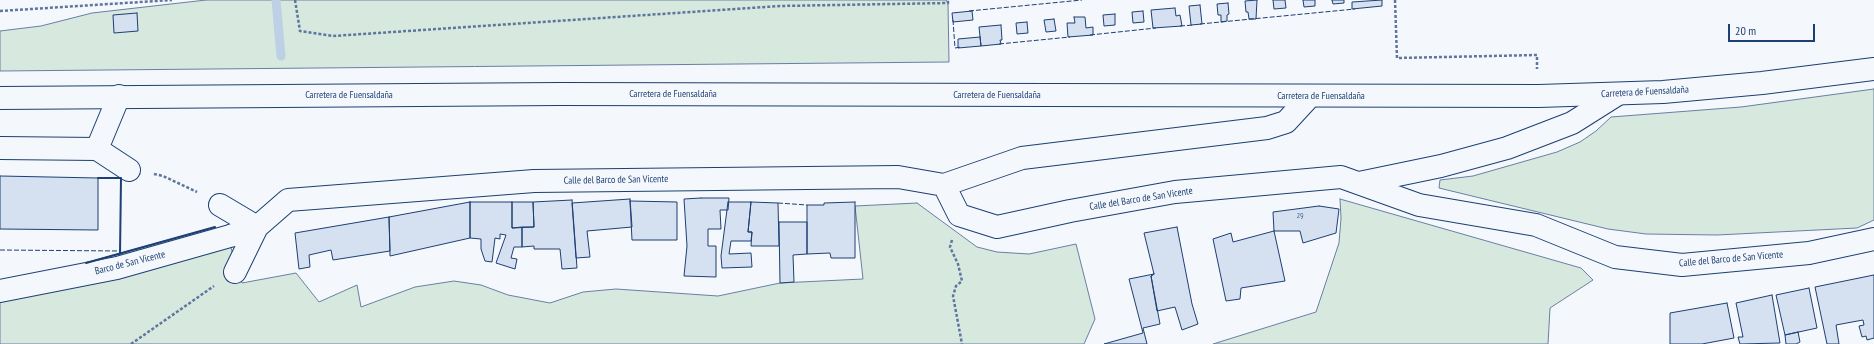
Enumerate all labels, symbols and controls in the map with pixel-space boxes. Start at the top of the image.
scale bar [1730,16,1817,42]
text: 20 m [1735,23,1756,38]
street label: Carretera de Fuensaldaña [1601,84,1689,100]
street label: Carretera de Fuensaldaña [629,88,717,100]
street label: Carretera de Fuensaldaña [305,89,393,101]
street label: Carretera de Fuensaldaña [953,89,1041,101]
street label: Carretera de Fuensaldaña [1277,90,1365,102]
street label: Calle del Barco de San Vicente [564,173,668,187]
street label: Calle del Barco de San Vicente [1088,185,1194,213]
house number: 29 [1296,211,1304,221]
street label: Barco de San Vicente [94,248,166,278]
street label: Calle del Barco de San Vicente [1678,248,1784,270]

